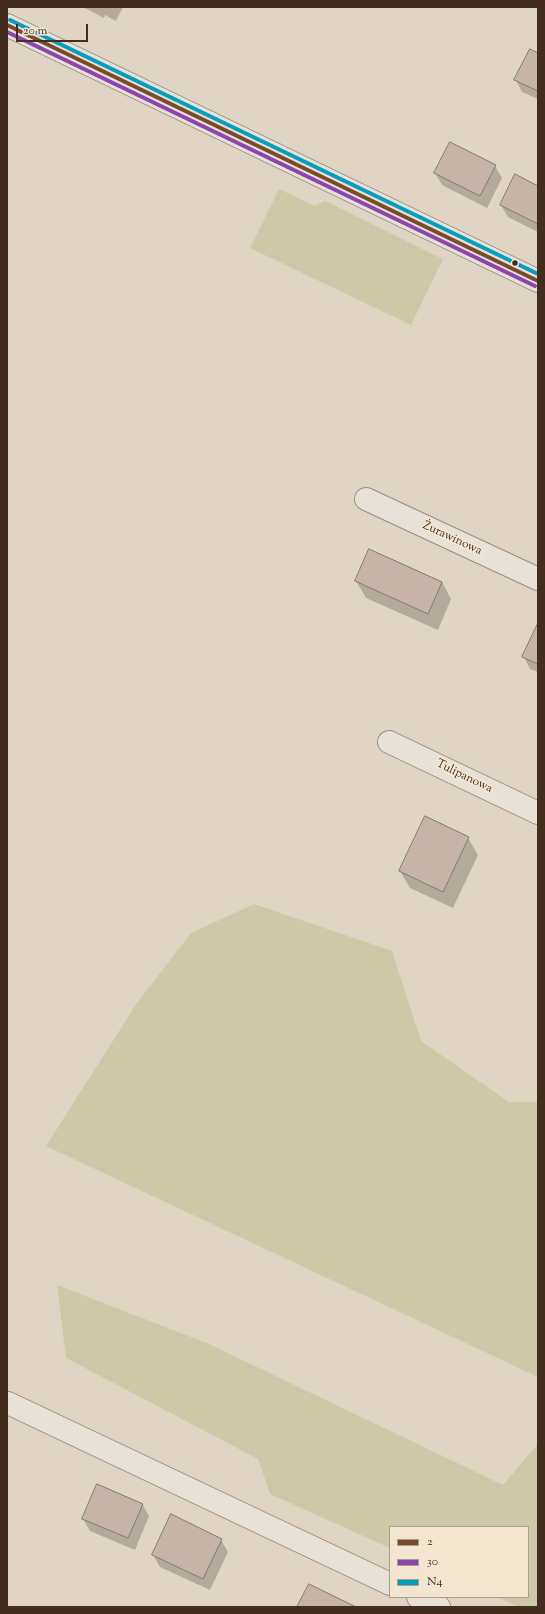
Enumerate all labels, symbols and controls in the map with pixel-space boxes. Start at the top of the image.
scale bar [18,16,90,42]
text: 20 m [23,22,47,40]
unlabelled marker [510,258,520,268]
street label: Żurawinowa [420,519,484,559]
street label: Tulipanowa [433,757,495,797]
legend [389,1526,529,1598]
text: 2 [427,1533,433,1551]
text: 30 [427,1553,438,1571]
text: N4 [427,1573,442,1591]

